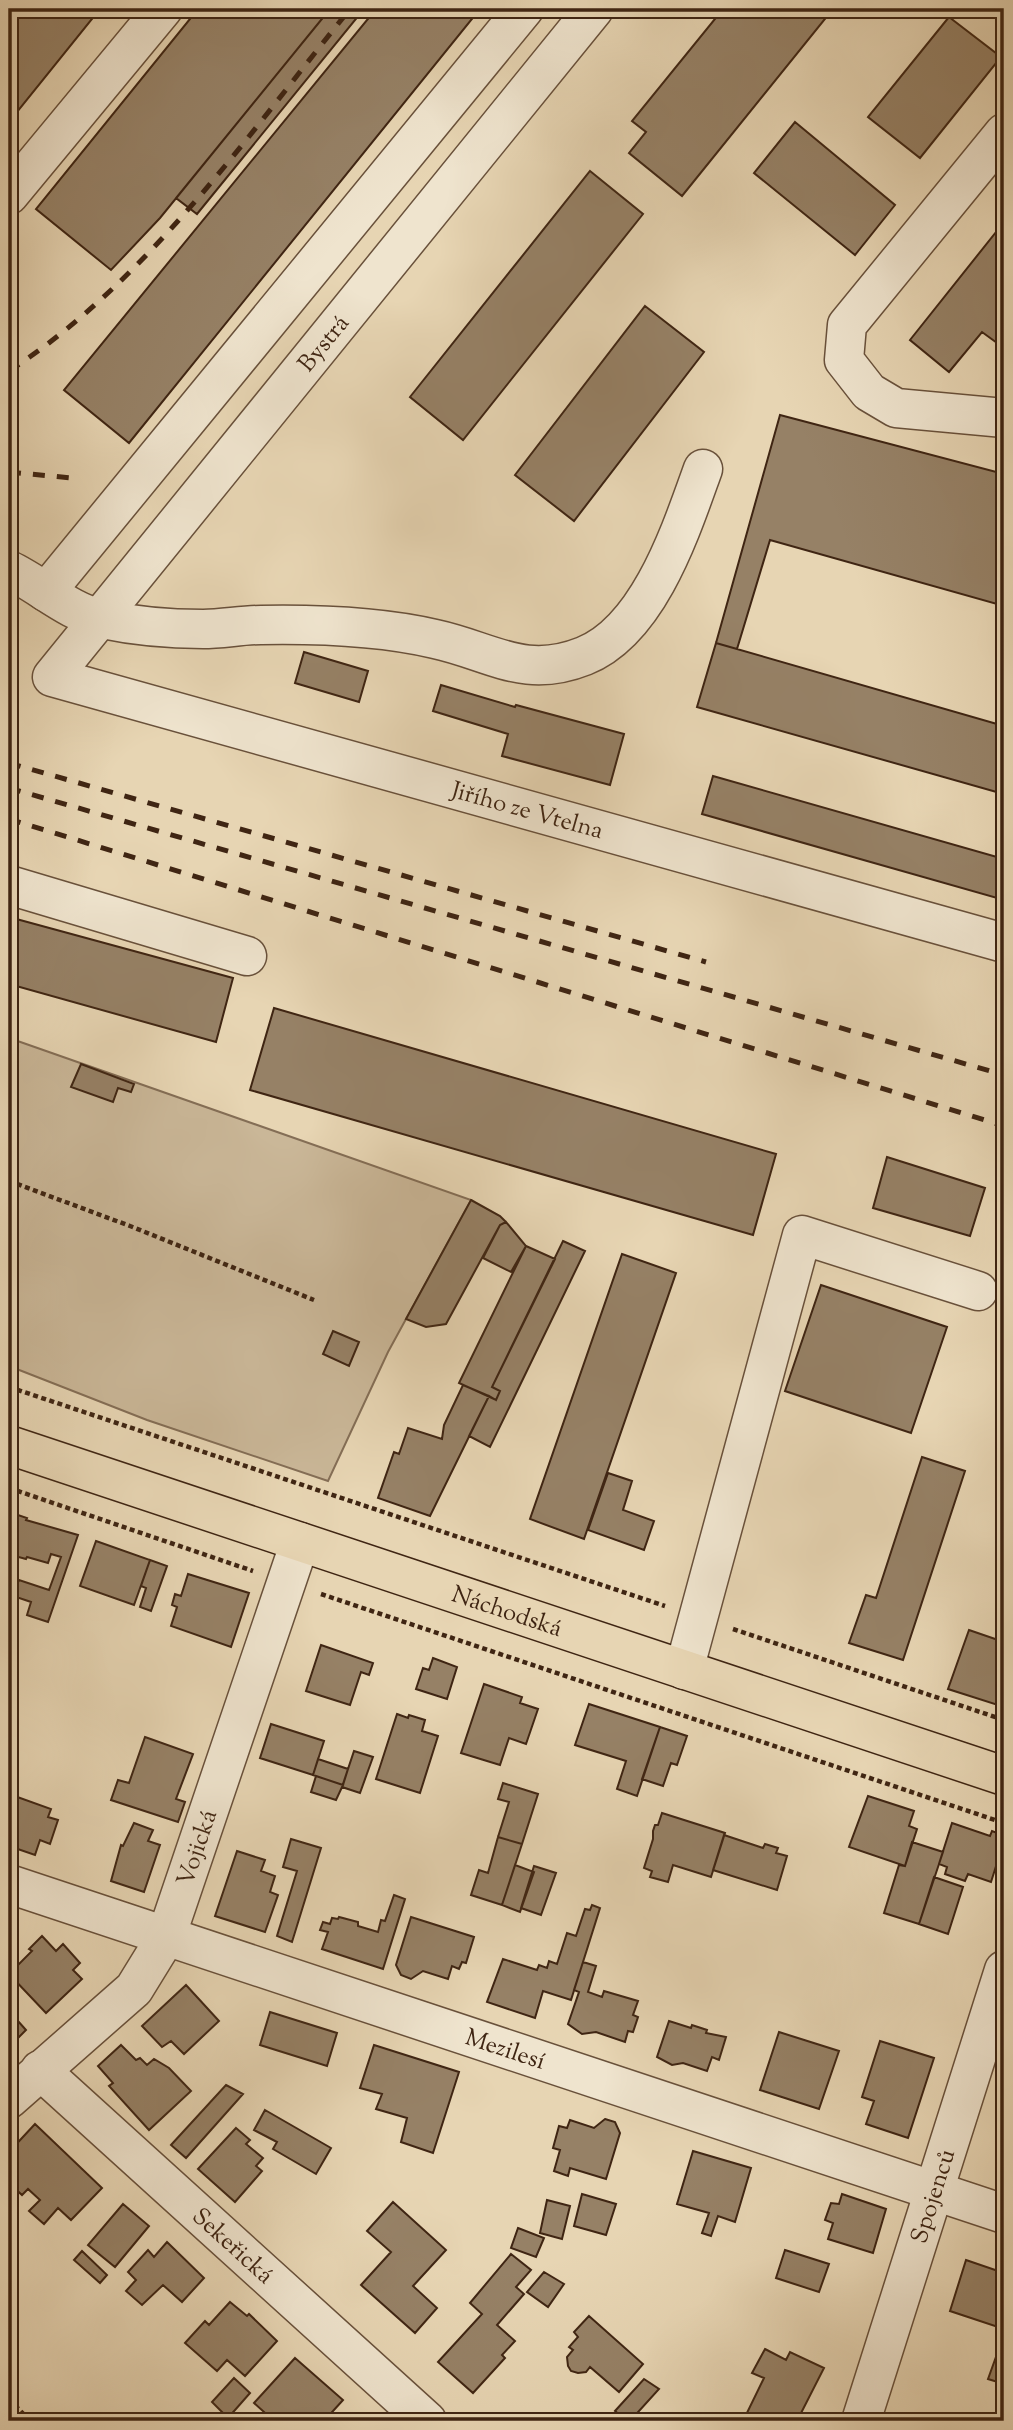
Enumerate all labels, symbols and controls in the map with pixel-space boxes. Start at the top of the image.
street label: Bystrá [291,308,358,380]
street label: Jiřího ze Vtelna [445,774,607,849]
street label: Náchodská [447,1578,566,1647]
street label: Vojická [170,1806,227,1891]
street label: Mezilesí [460,2021,550,2080]
street label: Spojenců [903,2145,965,2248]
street label: Sekeřická [184,2201,280,2293]

